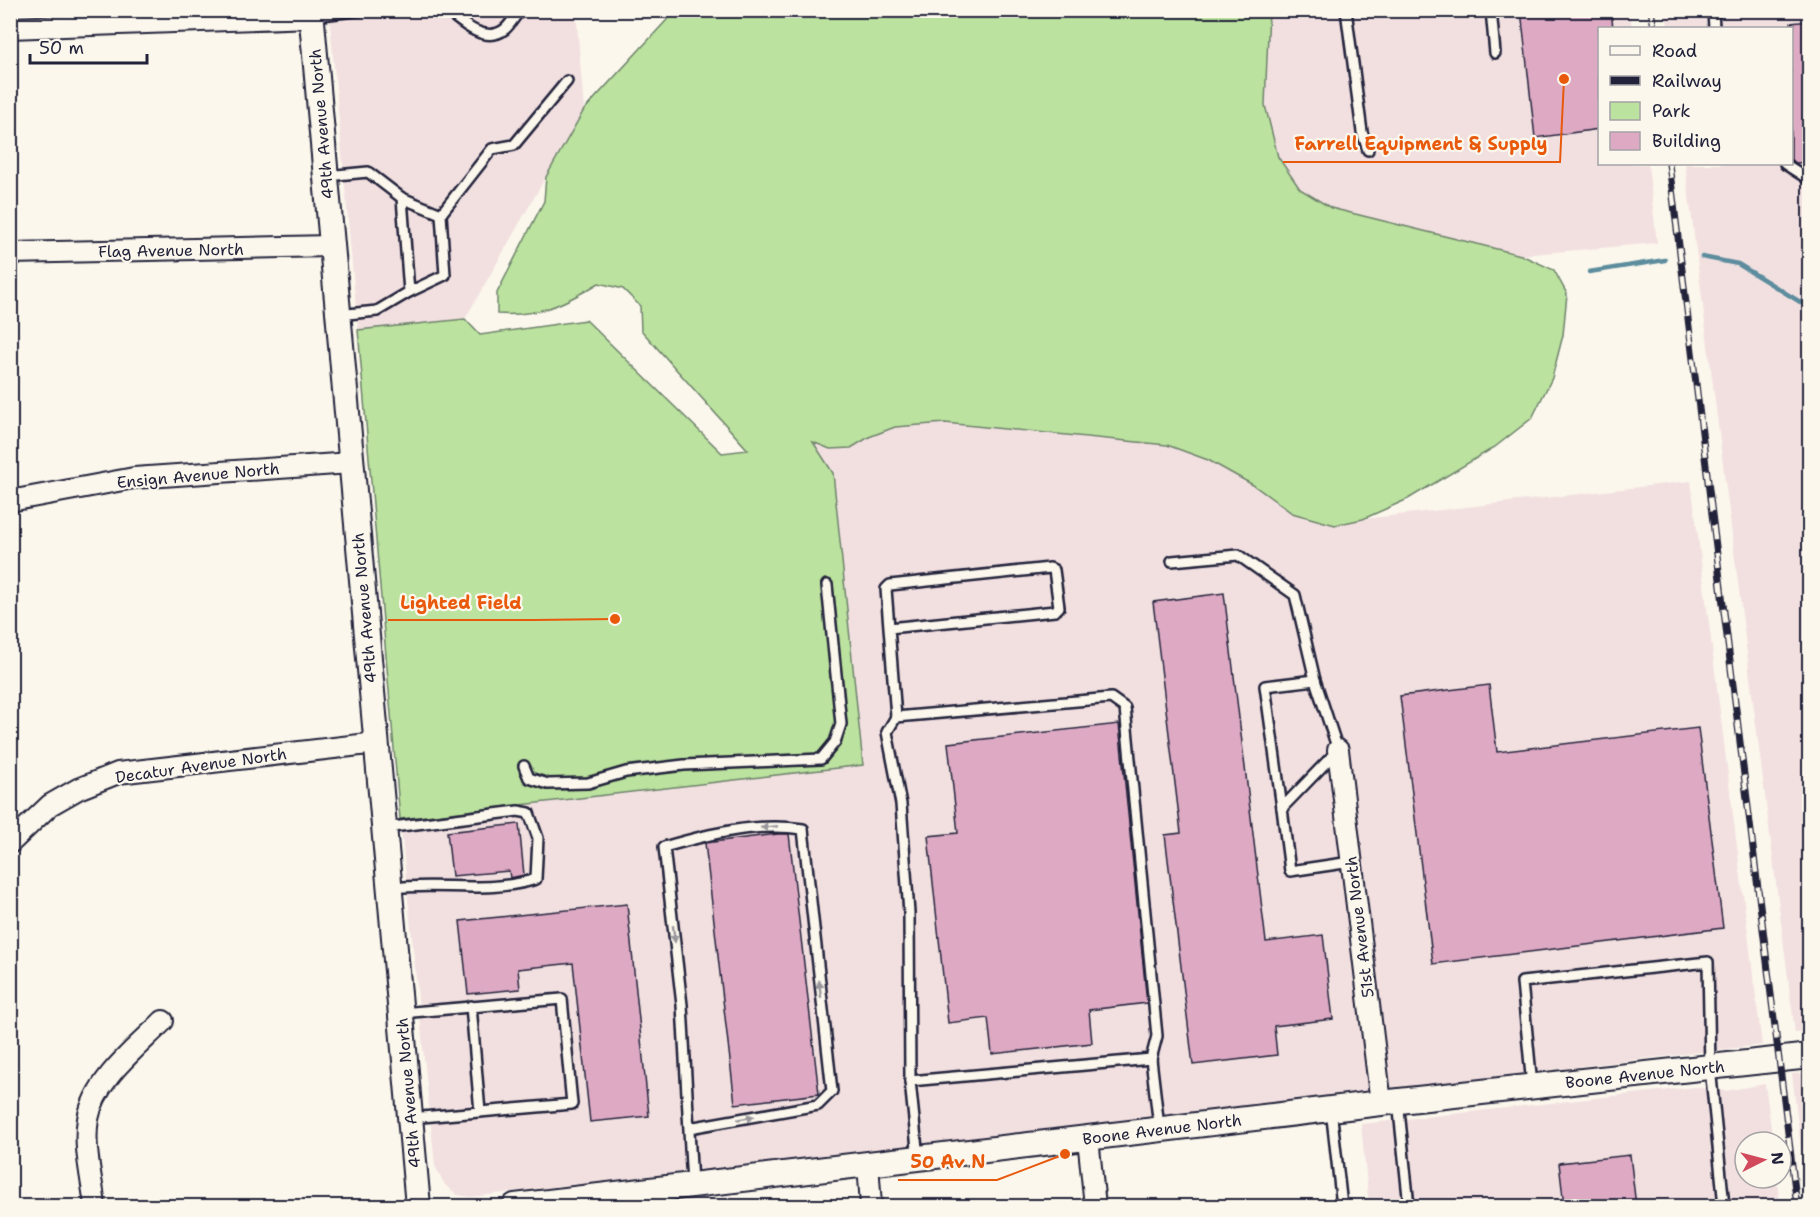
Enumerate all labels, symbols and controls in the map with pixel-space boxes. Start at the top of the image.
scale bar [30,27,147,65]
legend [1598,27,1793,165]
text: 50 m [39,36,84,60]
text: Road [1652,39,1697,63]
street label: 49th Avenue North [304,48,339,200]
text: Railway [1652,69,1722,93]
text: Park [1652,99,1691,123]
callout: Farrell Equipment & Supply [1283,126,1560,162]
text: Building [1652,129,1721,153]
text: Farrell Equipment & Supply [1295,132,1547,156]
street label: Flag Avenue North [98,239,244,262]
street label: Ensign Avenue North [116,458,280,493]
street label: 49th Avenue North [347,532,382,684]
callout: Lighted Field [388,584,533,620]
text: Lighted Field [400,591,522,615]
street label: Decatur Avenue North [114,743,288,788]
one-way arrow [760,822,779,832]
street label: 51st Avenue North [1340,855,1379,999]
one-way arrow [669,924,679,943]
one-way arrow [816,980,825,999]
street label: 49th Avenue North [391,1017,426,1169]
street label: Boone Avenue North [1564,1056,1726,1093]
street label: Boone Avenue North [1081,1109,1243,1150]
one-way arrow [737,1113,756,1122]
north arrow [1733,1130,1793,1190]
callout: 50 Av N [898,1144,997,1180]
text: 50 Av N [911,1150,985,1174]
text: N [1766,1151,1789,1166]

